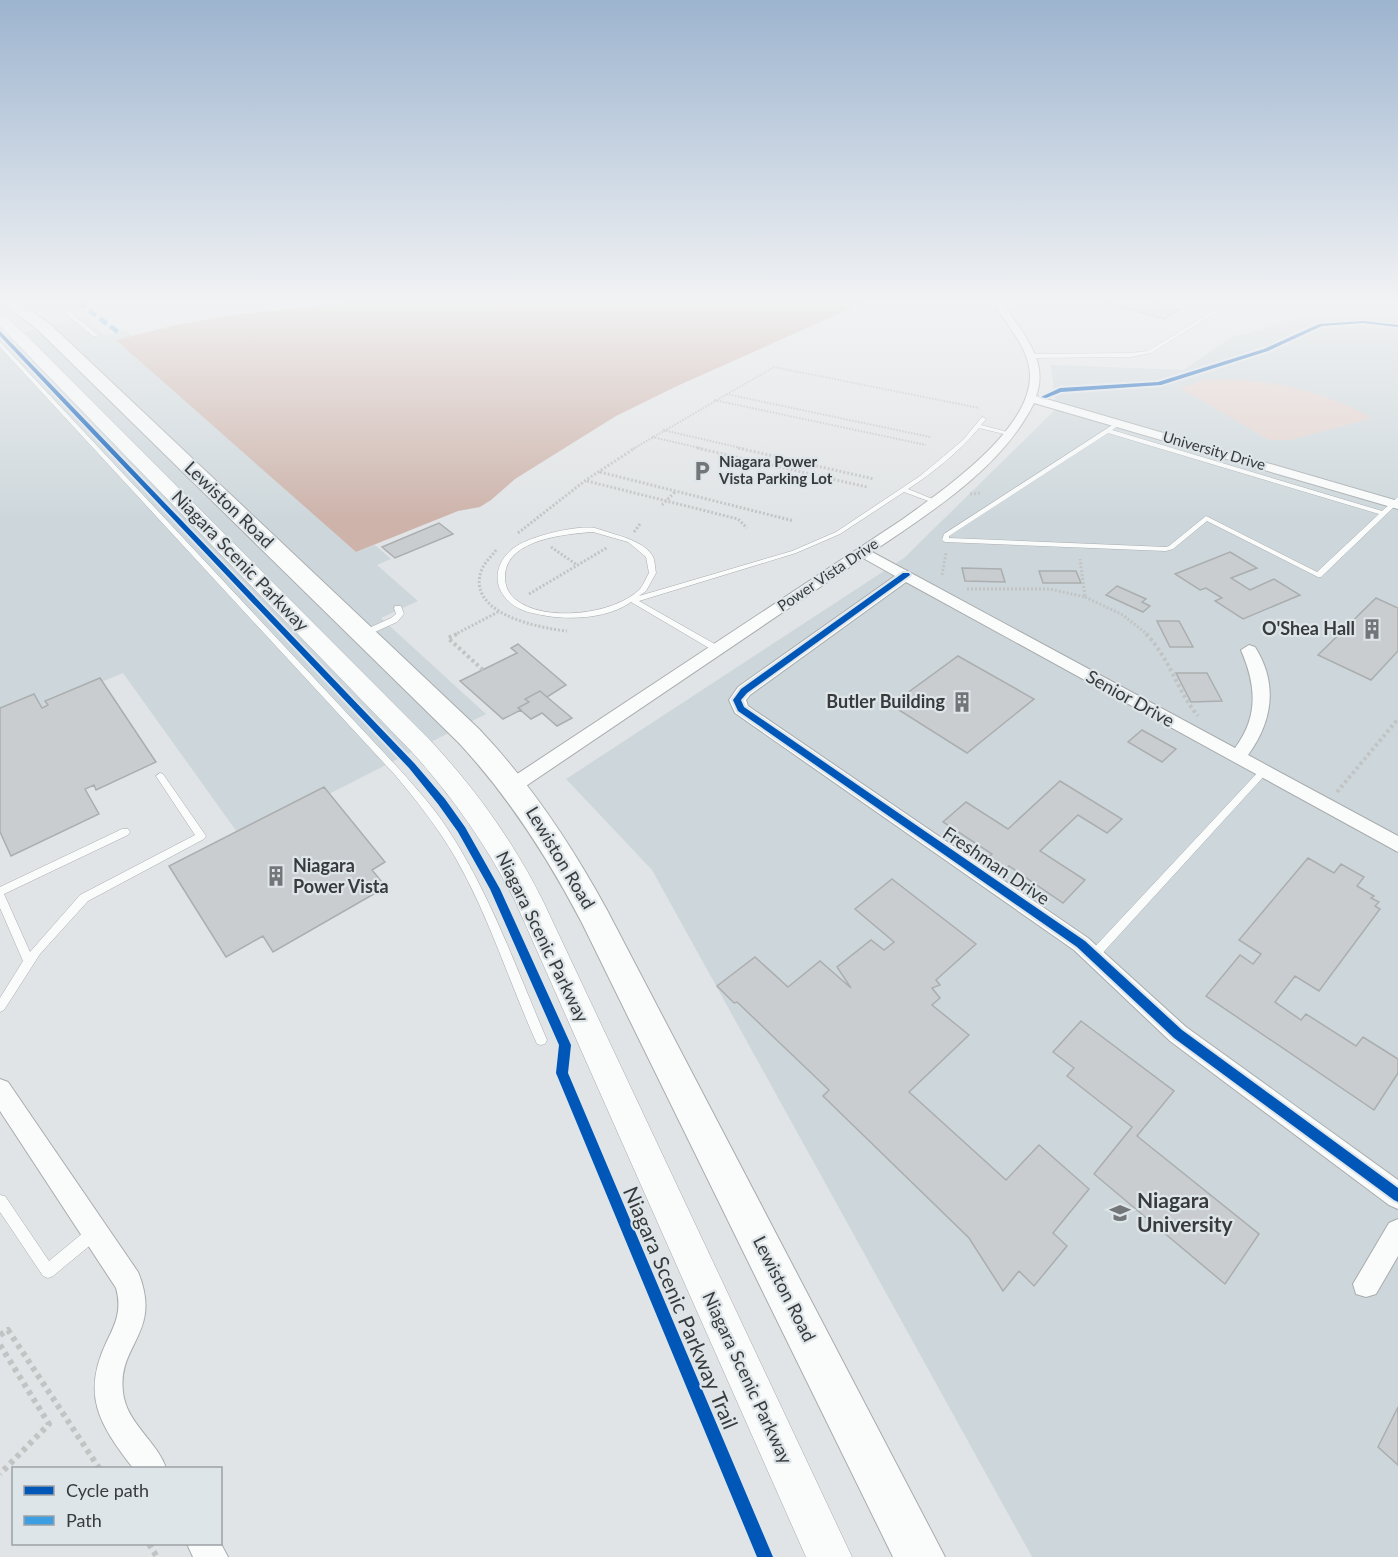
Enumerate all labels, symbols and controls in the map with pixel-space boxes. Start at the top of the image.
street label: University Drive [1161,427,1268,473]
place label: Niagara Power Vista Parking Lot [718,452,833,487]
street label: Lewiston Road [181,456,279,552]
parking icon: Niagara Power Vista Parking Lot [690,459,714,483]
street label: Niagara Scenic Parkway [168,485,314,636]
street label: Power Vista Drive [774,534,881,615]
place label: O'Shea Hall [1262,617,1355,639]
building icon: O'Shea Hall [1360,617,1384,641]
street label: Senior Drive [1083,665,1178,731]
place label: Butler Building [826,690,945,712]
building icon: Butler Building [950,690,974,714]
street label: Lewiston Road [522,802,600,913]
street label: Freshman Drive [939,821,1054,909]
street label: Niagara Scenic Parkway [492,847,594,1026]
place label: Niagara Power Vista [293,854,389,897]
building icon: Niagara Power Vista [264,864,288,888]
street label: Niagara Scenic Parkway Trail [619,1182,744,1432]
place label: Niagara University [1137,1187,1234,1236]
school or university icon: Niagara University [1108,1201,1132,1225]
street label: Lewiston Road [749,1232,821,1345]
street label: Niagara Scenic Parkway [698,1288,798,1468]
legend [12,1467,222,1545]
text: Cycle path [66,1479,149,1501]
text: Path [66,1509,102,1531]

